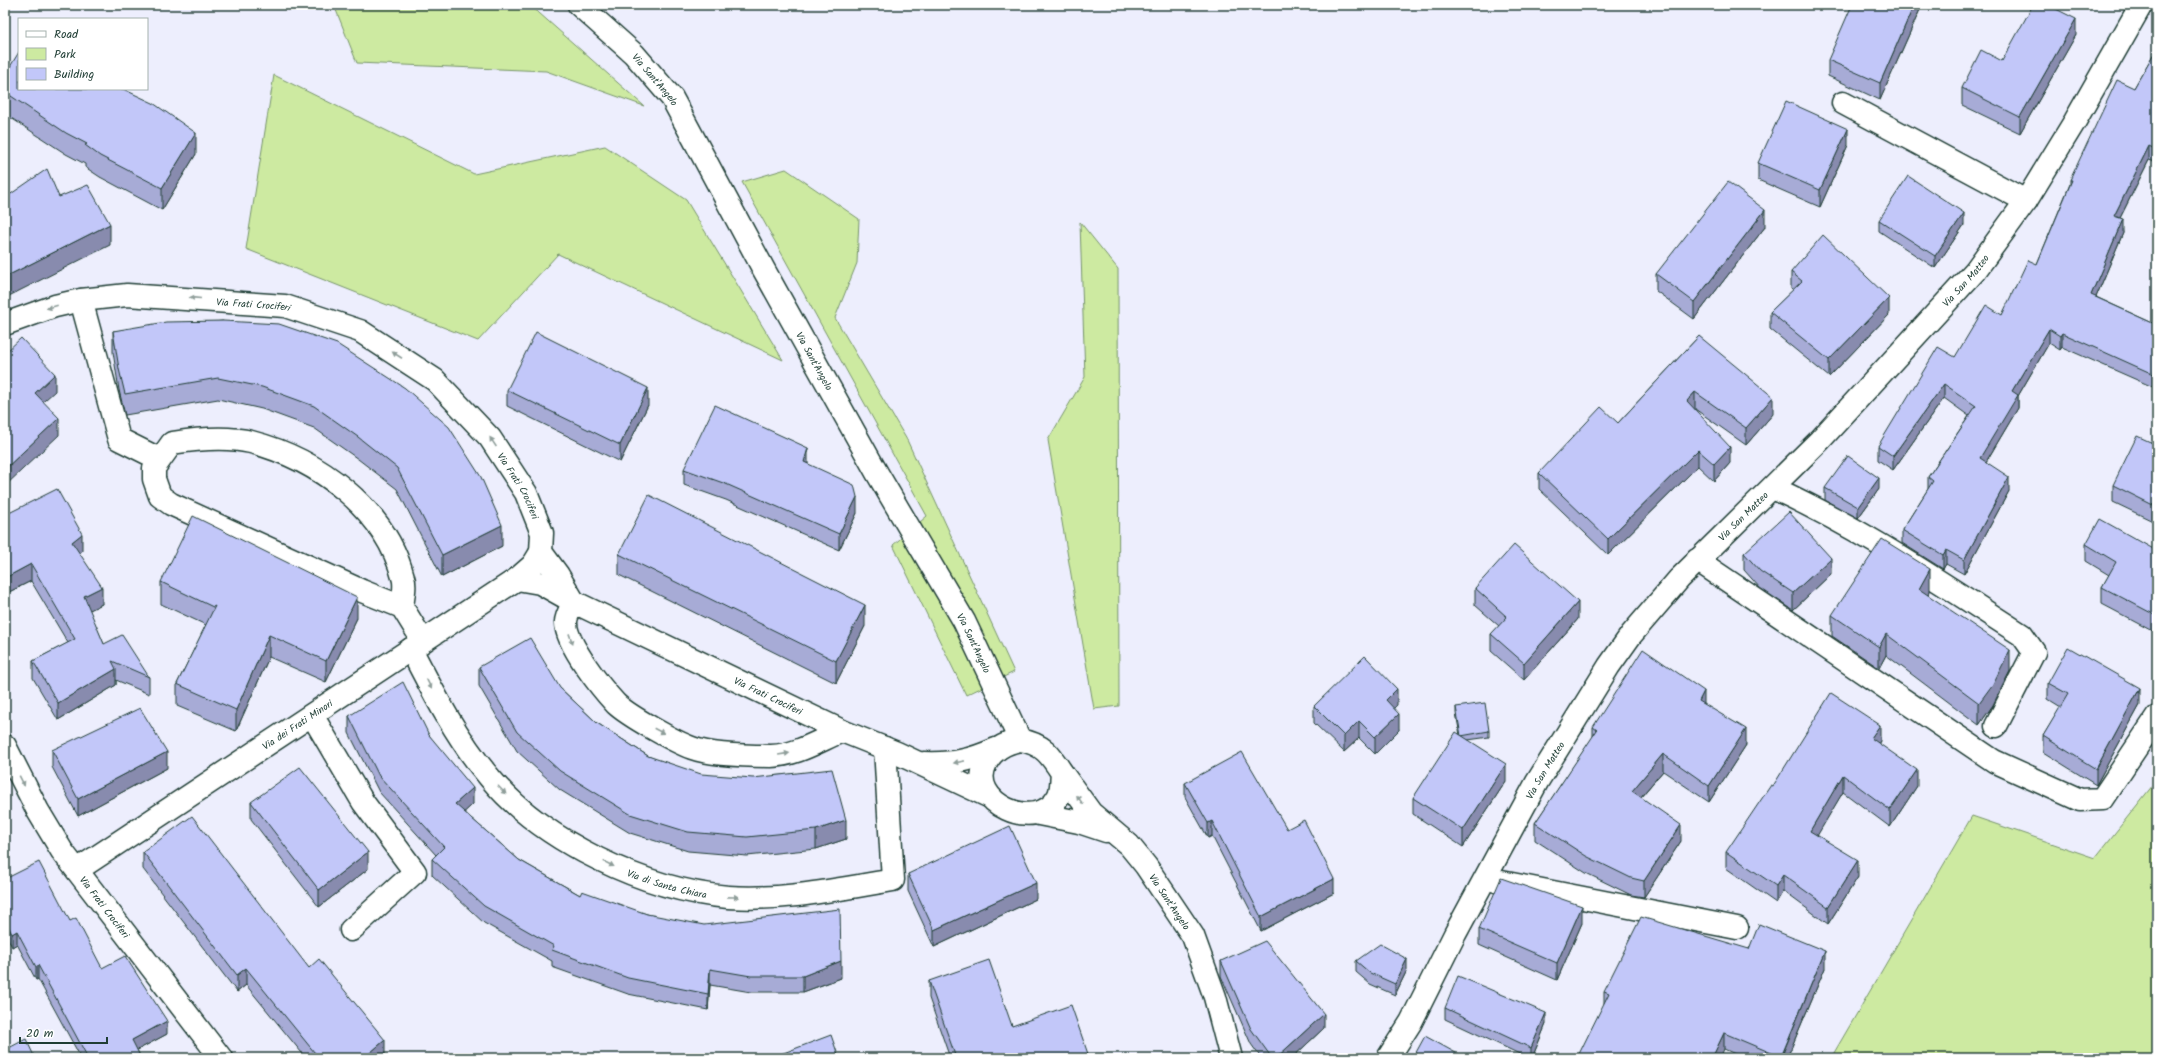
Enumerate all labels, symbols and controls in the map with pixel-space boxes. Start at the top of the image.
legend [18,18,148,90]
text: Road [54,25,79,44]
text: Park [54,45,76,64]
street label: Via Sant'Angelo [628,50,682,109]
text: Building [54,65,94,84]
street label: Via San Matteo [1939,251,1994,311]
street label: Via Frati Crociferi [216,294,293,317]
one-way arrow [189,295,201,302]
one-way arrow [46,304,58,310]
street label: Via Sant'Angelo [791,329,837,394]
one-way arrow [392,351,402,359]
one-way arrow [489,437,497,447]
street label: Via Frati Crociferi [493,450,543,522]
street label: Via San Matteo [1715,488,1773,545]
street label: Via Sant'Angelo [952,610,995,676]
one-way arrow [569,633,575,645]
street label: Via Frati Crociferi [731,673,806,720]
one-way arrow [425,678,432,689]
street label: Via dei Frati Minori [259,696,337,754]
one-way arrow [653,728,664,734]
street label: Via San Matteo [1522,738,1570,802]
one-way arrow [778,751,790,757]
one-way arrow [953,760,966,766]
one-way arrow [19,775,26,787]
one-way arrow [497,785,507,795]
one-way arrow [1076,794,1084,805]
one-way arrow [603,860,614,867]
street label: Via di Santa Chiara [624,865,708,903]
street label: Via Sant'Angelo [1144,871,1194,934]
street label: Via Frati Crociferi [75,873,134,942]
one-way arrow [727,894,740,900]
scale bar [20,1019,107,1045]
text: 20 m [26,1024,54,1043]

